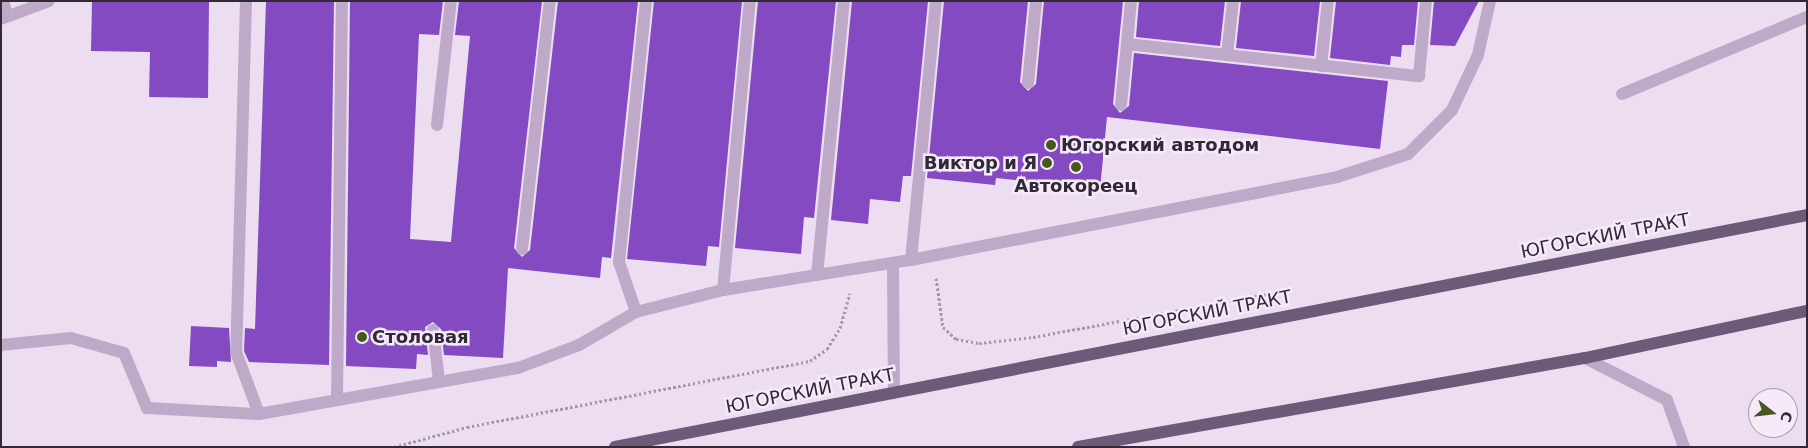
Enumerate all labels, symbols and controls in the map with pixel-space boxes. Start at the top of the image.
place label: Югорский автодом [1061,134,1259,156]
marker: Югорский автодом [1045,139,1057,151]
place label: Виктор и Я [924,152,1037,174]
marker: Виктор и Я [1041,157,1053,169]
marker: Автокореец [1070,161,1082,173]
place label: Автокореец [1014,175,1138,197]
street label: ЮГОРСКИЙ ТРАКТ [1519,209,1691,263]
street label: ЮГОРСКИЙ ТРАКТ [1121,286,1293,340]
place label: Столовая [372,326,469,348]
marker: Столовая [356,331,368,343]
street label: ЮГОРСКИЙ ТРАКТ [724,364,896,418]
north arrow [1748,388,1798,438]
text: С [1777,410,1796,424]

